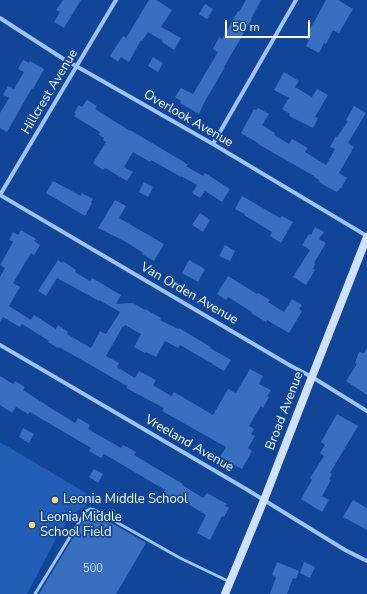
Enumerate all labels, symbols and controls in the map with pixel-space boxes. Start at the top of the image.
scale bar [227,12,312,38]
text: 50 m [232,19,260,35]
street label: Hillcrest Avenue [18,47,82,137]
street label: Overlook Avenue [141,87,235,151]
street label: Van Orden Avenue [138,260,240,328]
street label: Broad Avenue [263,370,307,452]
street label: Vreeland Avenue [142,412,236,476]
place label: Leonia Middle School [63,492,188,508]
marker: Leonia Middle School [50,495,60,505]
place label: Leonia Middle School Field [40,510,122,541]
marker: Leonia Middle School Field [27,520,37,530]
house number: 500 [83,562,103,576]

